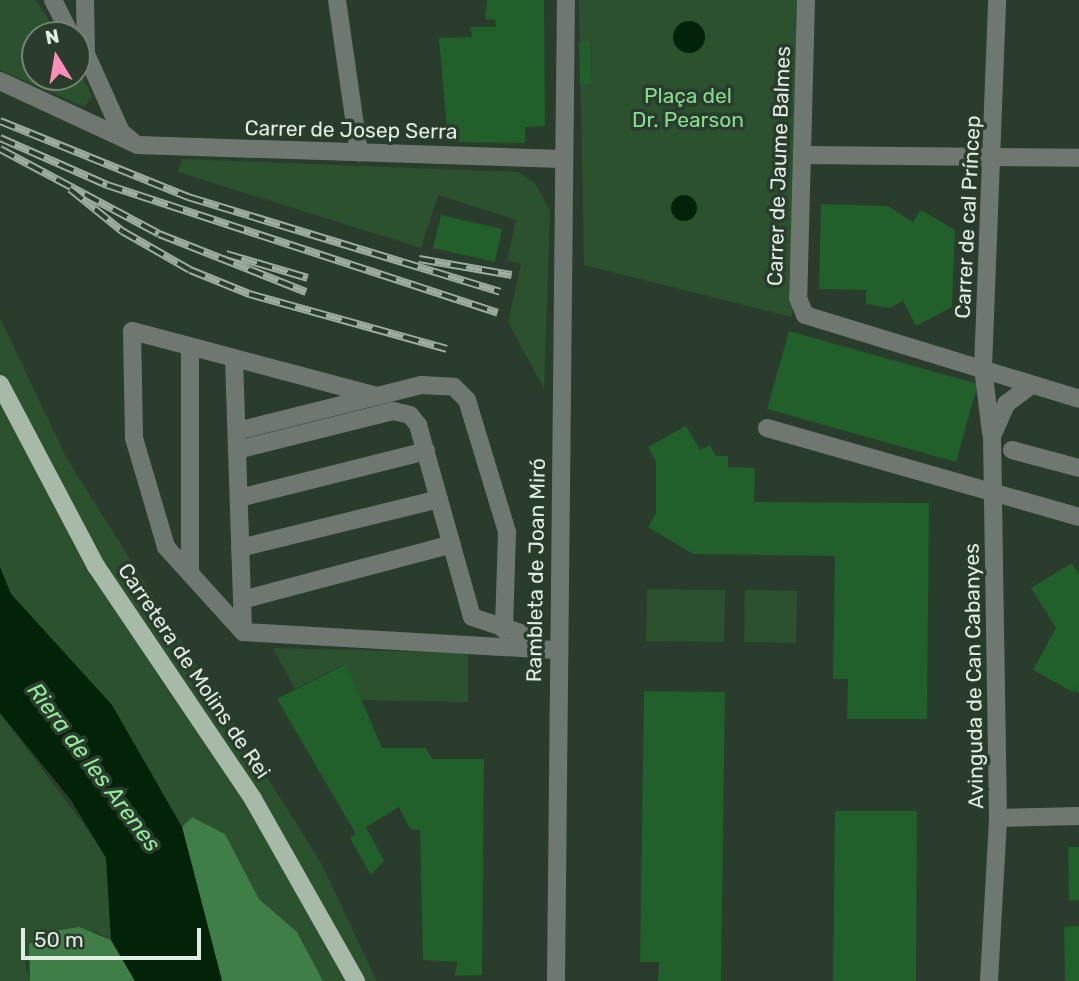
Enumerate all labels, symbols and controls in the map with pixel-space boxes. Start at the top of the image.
north arrow [21,21,91,91]
text: N [43,24,61,49]
street label: Carrer de Jaume Balmes [762,45,796,287]
park label: Plaça del Dr. Pearson [632,83,744,133]
street label: Carrer de cal Príncep [950,114,986,320]
street label: Carrer de Josep Serra [244,116,458,144]
street label: Rambleta de Joan Miró [521,458,551,682]
street label: Avinguda de Can Cabanyes [959,543,989,809]
street label: Carretera de Molins de Rei [112,559,276,783]
water label: Riera de les Arenes [21,677,167,857]
scale bar [24,914,205,958]
text: 50 m [34,927,84,952]

